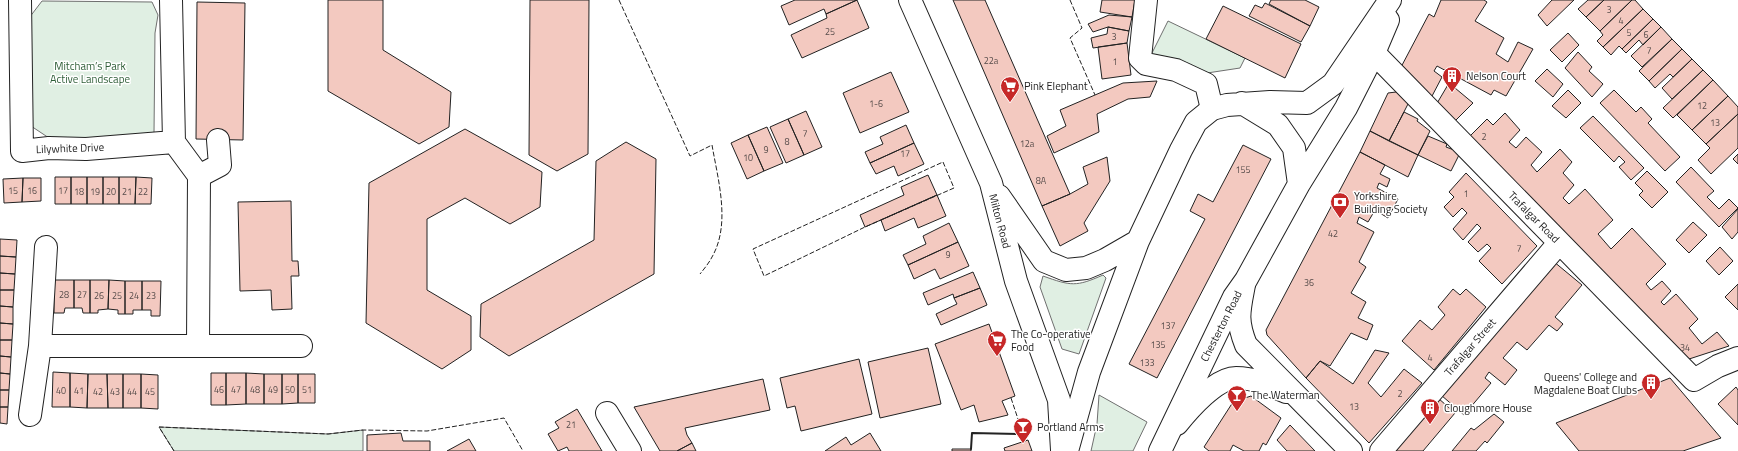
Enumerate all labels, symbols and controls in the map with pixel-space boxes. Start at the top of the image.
house number: 3 [1606,3,1612,16]
house number: 4 [1618,14,1624,27]
house number: 25 [825,25,835,38]
house number: 5 [1626,26,1632,39]
house number: 6 [1643,28,1649,41]
house number: 3 [1111,30,1117,43]
house number: 7 [1646,44,1652,57]
house number: 22a [984,54,999,67]
house number: 1 [1112,55,1118,68]
park label: Mitcham’s Park Active Landscape [50,58,130,87]
building icon: Nelson Court [1441,65,1463,93]
place label: Nelson Court [1466,68,1526,84]
supermarket icon: Pink Elephant [999,75,1021,103]
place label: Pink Elephant [1024,78,1088,94]
house number: 1-6 [869,97,883,110]
house number: 12 [1697,99,1707,112]
house number: 13 [1710,116,1720,129]
house number: 7 [802,127,808,140]
house number: 2 [1481,130,1487,143]
house number: 8 [784,135,790,148]
house number: 12a [1020,137,1035,150]
street label: Lilywhite Drive [36,139,105,157]
house number: 9 [763,143,769,156]
house number: 17 [900,147,910,160]
house number: 10 [743,151,753,164]
house number: 155 [1235,163,1251,176]
house number: 8A [1036,174,1047,187]
house number: 15 [8,184,18,197]
house number: 16 [27,184,37,197]
house number: 17 [58,184,68,197]
house number: 18 [74,185,84,198]
house number: 19 [90,185,100,198]
house number: 20 [106,185,116,198]
house number: 21 [122,185,132,198]
house number: 22 [138,185,148,198]
house number: 1 [1463,187,1469,200]
place label: Yorkshire Building Society [1354,188,1428,217]
street label: Trafalgar Road [1505,188,1563,246]
bank icon: Yorkshire Building Society [1329,191,1351,219]
street label: Milton Road [985,192,1015,250]
house number: 42 [1328,227,1338,240]
house number: 7 [1516,242,1522,255]
house number: 9 [945,248,951,261]
house number: 36 [1304,276,1314,289]
house number: 28 [59,288,69,301]
house number: 27 [77,288,87,301]
street label: Chesterton Road [1196,288,1246,364]
house number: 26 [94,289,104,302]
house number: 25 [112,289,122,302]
house number: 24 [129,289,139,302]
house number: 23 [146,289,156,302]
street label: Trafalgar Street [1440,315,1500,379]
house number: 137 [1160,319,1176,332]
place label: The Co-operative Food [1011,326,1091,355]
supermarket icon: The Co-operative Food [986,329,1008,357]
house number: 135 [1150,338,1166,351]
house number: 34 [1680,341,1690,354]
house number: 4 [1427,351,1433,364]
house number: 133 [1139,356,1155,369]
place label: Queens' College and Magdalene Boat Clubs [1534,369,1637,398]
building icon: Queens' College and Magdalene Boat Clubs [1640,372,1662,400]
house number: 46 [214,383,224,396]
house number: 47 [231,383,241,396]
house number: 48 [250,383,260,396]
house number: 49 [268,383,278,396]
house number: 50 [285,383,295,396]
house number: 51 [302,383,312,396]
house number: 40 [56,384,66,397]
house number: 41 [74,384,84,397]
bar icon: The Waterman [1226,384,1248,412]
house number: 42 [93,385,103,398]
house number: 43 [110,385,120,398]
house number: 44 [127,385,137,398]
house number: 45 [145,385,155,398]
place label: The Waterman [1251,387,1320,403]
house number: 2 [1397,387,1403,400]
building icon: Cloughmore House [1419,397,1441,425]
house number: 13 [1349,400,1359,413]
place label: Cloughmore House [1444,400,1533,416]
bar icon: Portland Arms [1012,416,1034,444]
house number: 21 [566,418,576,431]
place label: Portland Arms [1037,419,1104,435]

